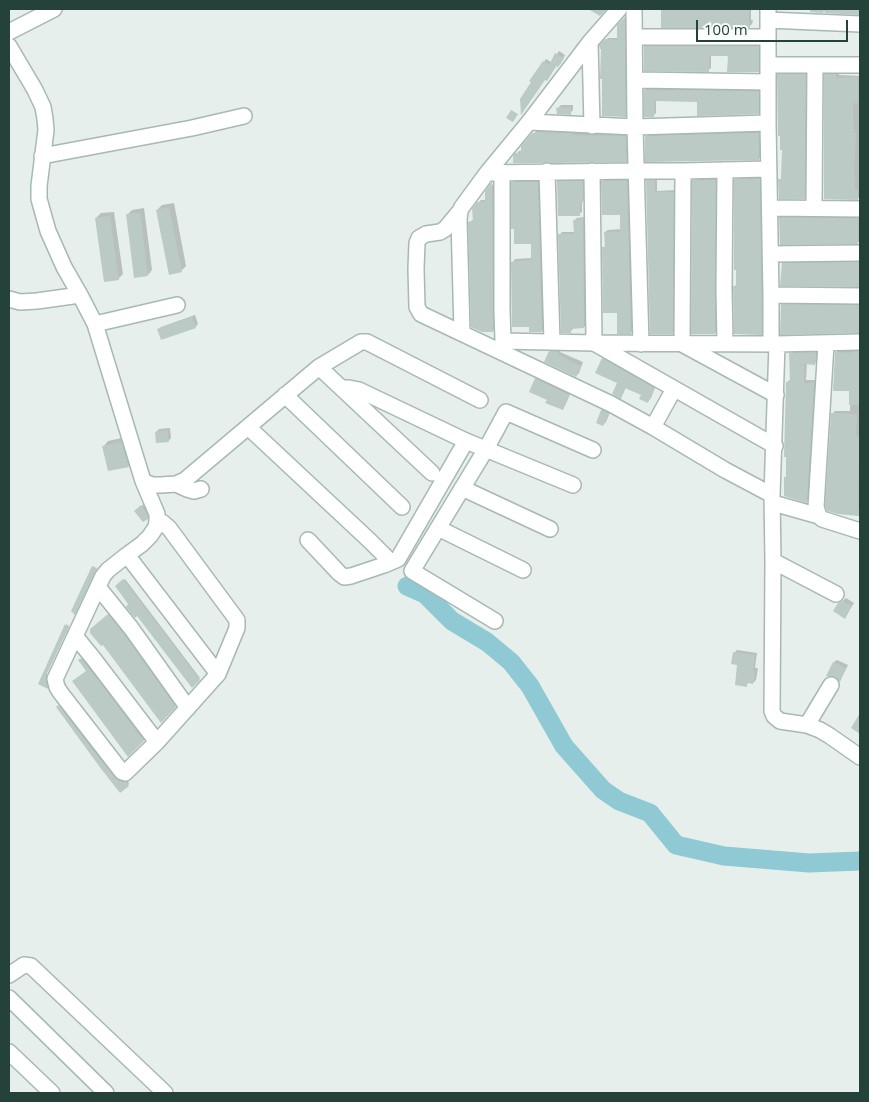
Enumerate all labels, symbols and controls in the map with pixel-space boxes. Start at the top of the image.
scale bar [699,10,852,42]
text: 100 m [704,19,748,39]

